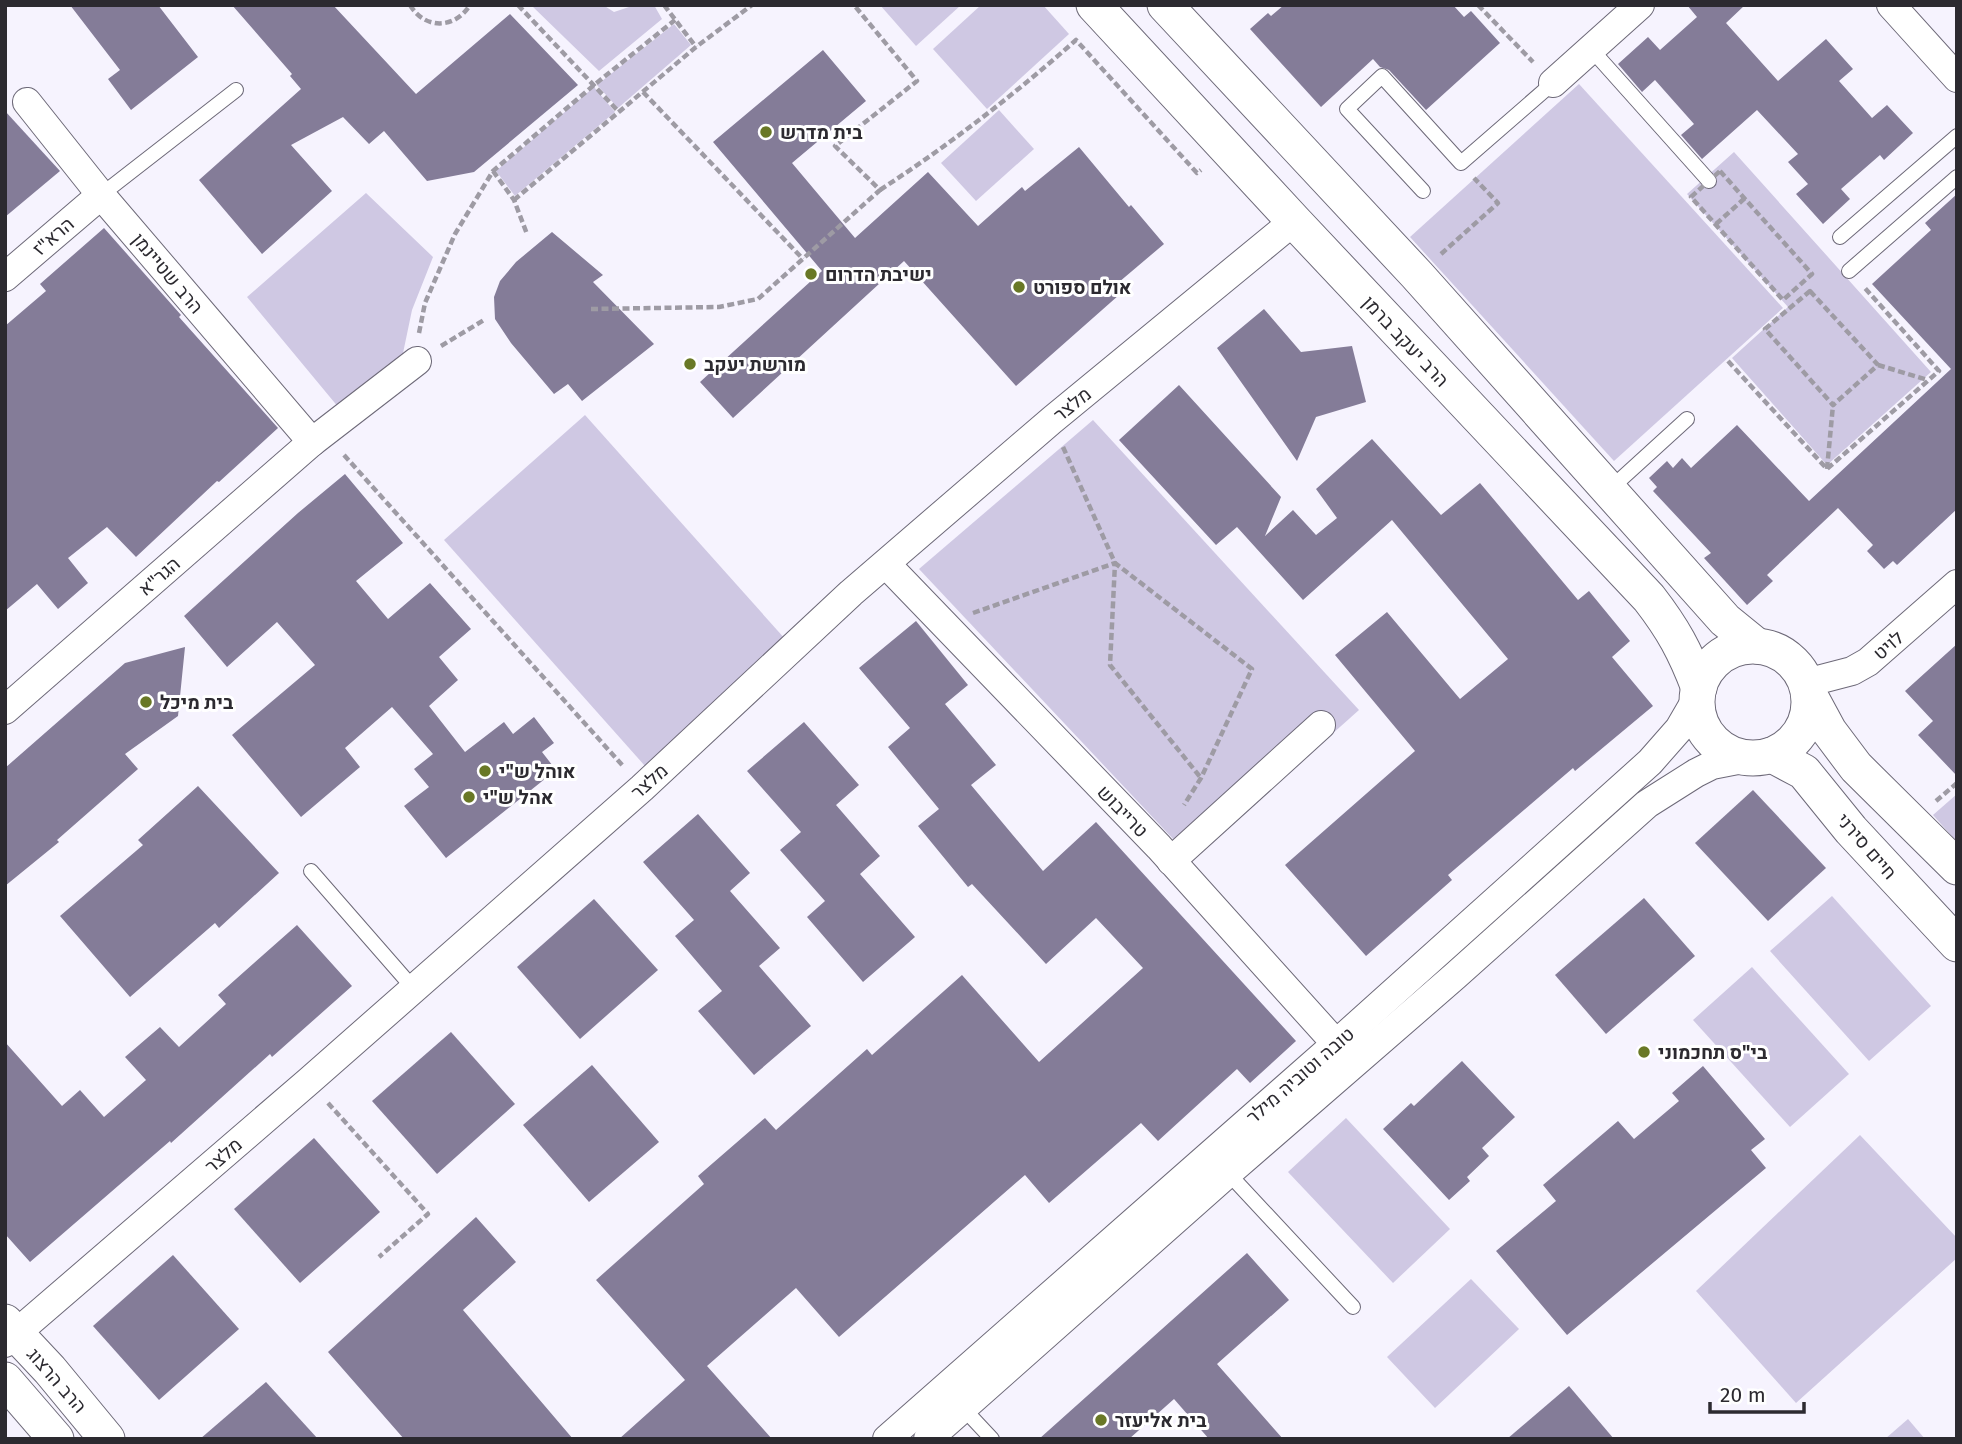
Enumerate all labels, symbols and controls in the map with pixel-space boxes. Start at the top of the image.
place label: בית מדרש [780,121,863,144]
marker: בית מדרש [758,124,774,140]
street label: הרא"ז [28,212,79,260]
street label: הרב שטיינמן [127,228,208,318]
place label: ישיבת הדרום [825,263,932,286]
marker: ישיבת הדרום [803,266,819,282]
place label: אולם ספורט [1033,276,1131,299]
marker: אולם ספורט [1011,279,1027,295]
street label: הרב יעקב ברמן [1358,291,1454,392]
place label: מורשת יעקב [704,353,806,376]
marker: מורשת יעקב [682,356,698,372]
street label: מלצר [1049,382,1096,426]
street label: הגר"א [134,552,185,601]
street label: לויט [1868,626,1908,665]
place label: בית מיכל [160,691,234,714]
marker: בית מיכל [138,694,154,710]
street label: מלצר [626,759,672,804]
place label: אוהל ש"י [499,760,575,783]
marker: אוהל ש"י [477,763,493,779]
street label: טרייבוש [1092,781,1153,842]
place label: אהל ש"י [483,786,553,809]
marker: אהל ש"י [461,789,477,805]
street label: חיים סירני [1832,809,1902,884]
street label: טובה וטוביה מילר [1242,1022,1359,1128]
place label: בי"ס תחכמוני [1658,1041,1768,1064]
marker: בי"ס תחכמוני [1636,1044,1652,1060]
street label: מלצר [200,1133,247,1178]
street label: הרב הרצוג [22,1343,91,1418]
scale bar [1710,1370,1804,1414]
text: 20 m [1720,1382,1766,1408]
place label: בית אליעזר [1115,1409,1207,1432]
marker: בית אליעזר [1093,1412,1109,1428]

